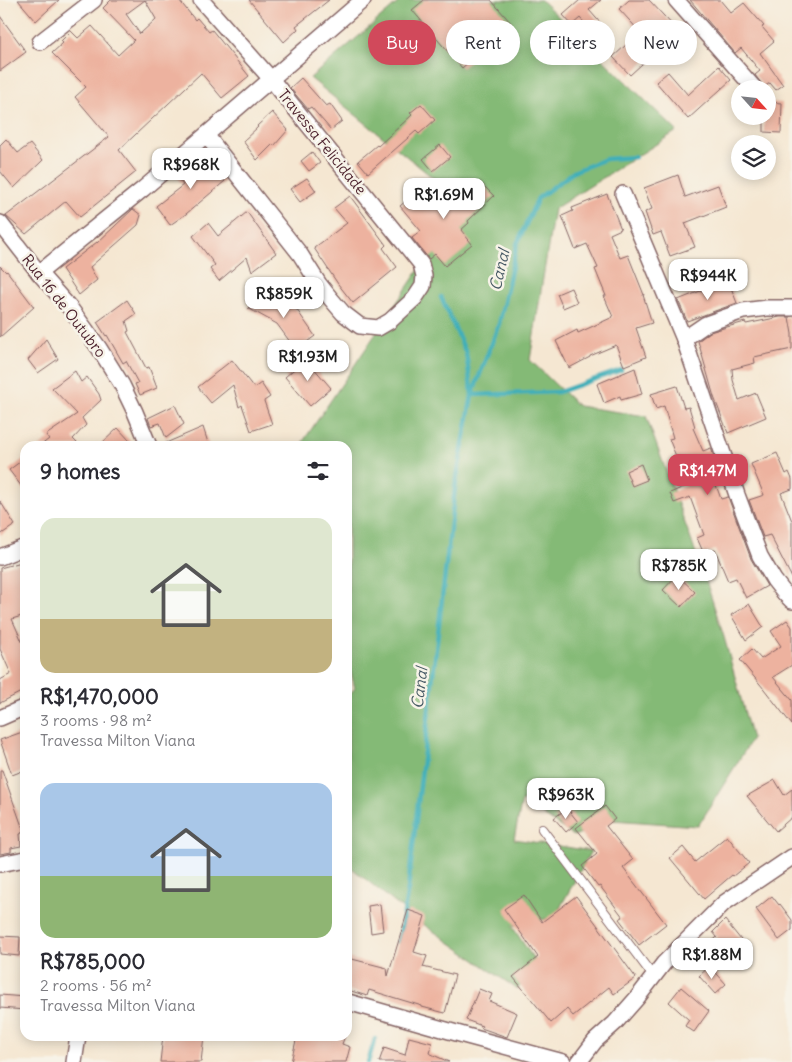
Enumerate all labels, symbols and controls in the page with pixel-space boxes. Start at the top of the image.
chip: Buy [368,20,436,65]
chip: Rent [446,20,520,65]
chip: Filters [530,20,615,65]
chip: New [625,20,697,65]
north arrow [731,80,776,125]
map controls [731,80,776,180]
street label: Travessa Felicidade [274,85,371,198]
button: layers [731,135,776,180]
pin: R$968K [150,148,232,190]
text: R$968K [163,154,219,174]
pin: R$1.69M [398,178,490,220]
text: R$1.69M [414,184,474,204]
water label: Canal [485,245,514,292]
street label: Rua 16 de Outubro [18,250,111,361]
pin: R$944K [667,258,749,301]
text: R$944K [680,265,736,285]
pin: R$859K [243,276,325,319]
text: R$859K [256,283,312,303]
pin: R$1.93M [262,340,354,382]
text: R$1.93M [278,346,338,366]
pin: R$1.47M [662,454,754,496]
icon: filters [304,457,332,485]
text: 9 homes [40,458,120,485]
text: R$1.47M [679,460,737,480]
pin: R$785K [638,548,720,591]
icon: home [141,550,231,640]
text: R$785K [651,555,707,575]
water label: Canal [407,664,432,710]
text: R$1,470,000 [40,683,159,710]
text: 3 rooms · 98 m² [40,710,152,730]
text: Travessa Milton Viana [40,730,195,750]
pin: R$963K [525,778,607,820]
text: R$963K [538,784,594,804]
icon: home [141,815,231,905]
pin: R$1.88M [666,938,758,980]
text: R$1.88M [682,944,742,964]
text: R$785,000 [40,948,145,975]
text: 2 rooms · 56 m² [40,975,152,995]
text: Travessa Milton Viana [40,995,195,1015]

